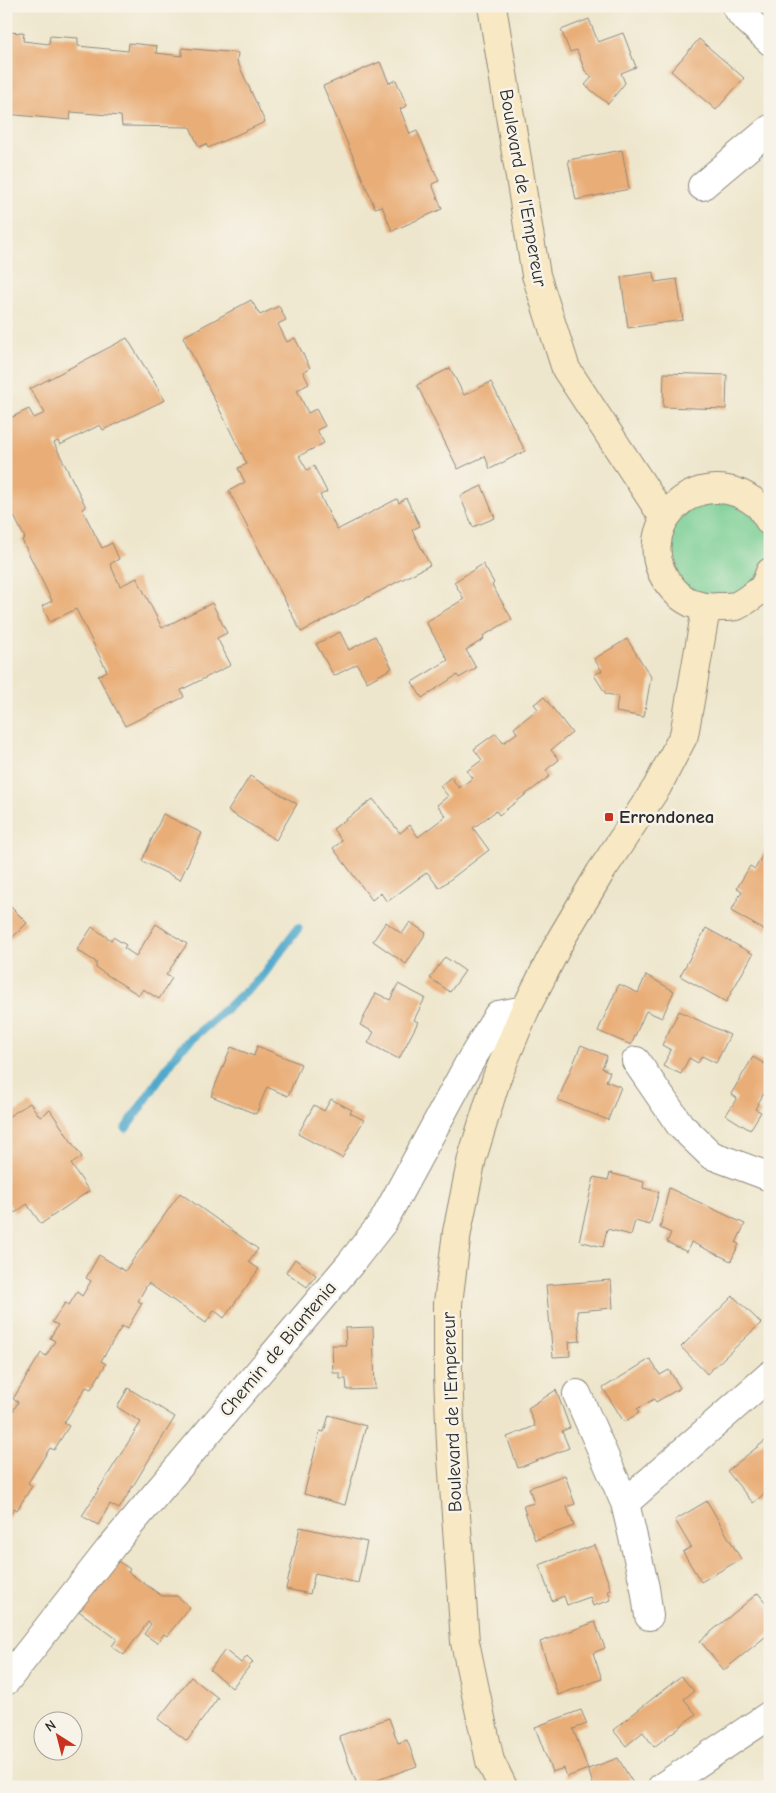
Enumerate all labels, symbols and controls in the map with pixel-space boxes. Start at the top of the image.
street label: Boulevard de l'Empereur [495,87,551,289]
place label: Errondonea [619,806,715,828]
marker: Errondonea [603,811,615,823]
street label: Chemin de Biantenia [215,1277,341,1421]
street label: Boulevard de l'Empereur [437,1311,466,1513]
north arrow [32,1710,82,1760]
text: N [42,1716,59,1735]

